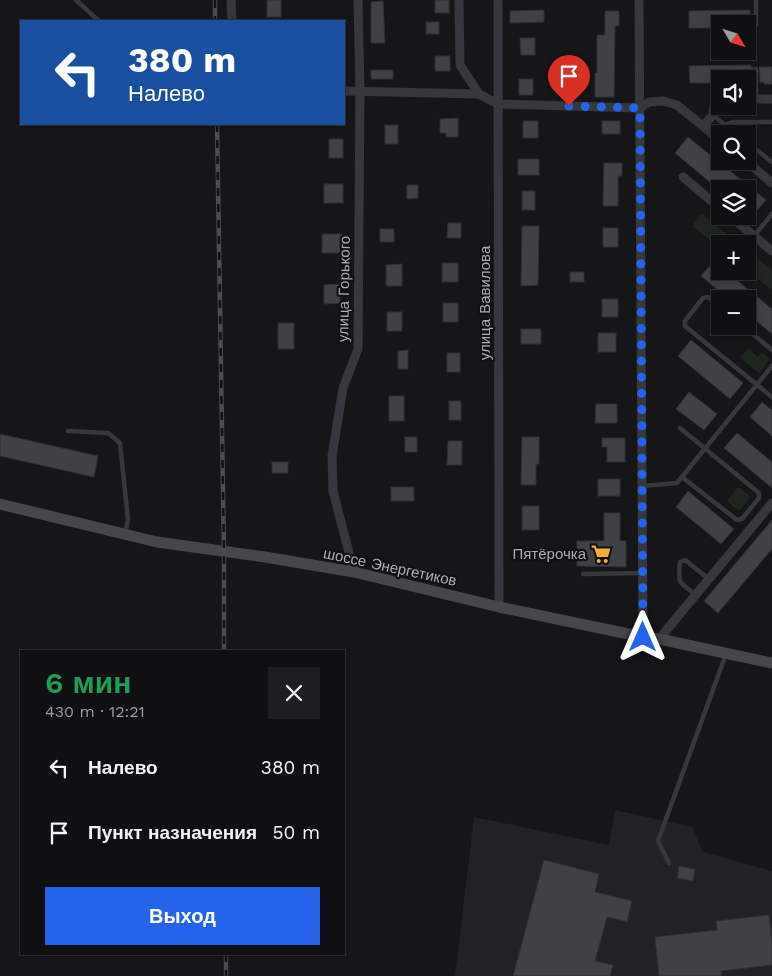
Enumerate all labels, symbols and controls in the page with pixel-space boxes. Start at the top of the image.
north arrow [711,15,756,60]
map controls [711,15,756,335]
text: 380 m [128,39,236,81]
icon: left [45,40,110,105]
pin [548,55,590,106]
icon: arrive [555,62,583,90]
button: sound [711,70,756,115]
text: Налево [128,81,205,106]
button: search [711,125,756,170]
button: layers [711,180,756,225]
button: + [711,235,756,280]
street label: улица Горького [334,236,354,342]
street label: улица Вавилова [476,245,494,360]
button: − [711,290,756,335]
supermarket icon: Пятёрочка [590,543,612,565]
street label: шоссе Энергетиков [322,544,458,590]
place label: Пятёрочка [512,545,587,563]
position arrow [616,610,668,662]
text: 6 мин [45,665,131,700]
button: close [268,667,320,719]
text: 430 m · 12:21 [45,702,145,721]
icon: left [45,754,73,782]
text: Налево [88,756,158,779]
text: 380 m [261,756,320,779]
icon: arrive [45,819,73,847]
text: Пункт назначения [88,821,257,844]
text: 50 m [273,821,320,844]
button: Выход [45,887,320,945]

